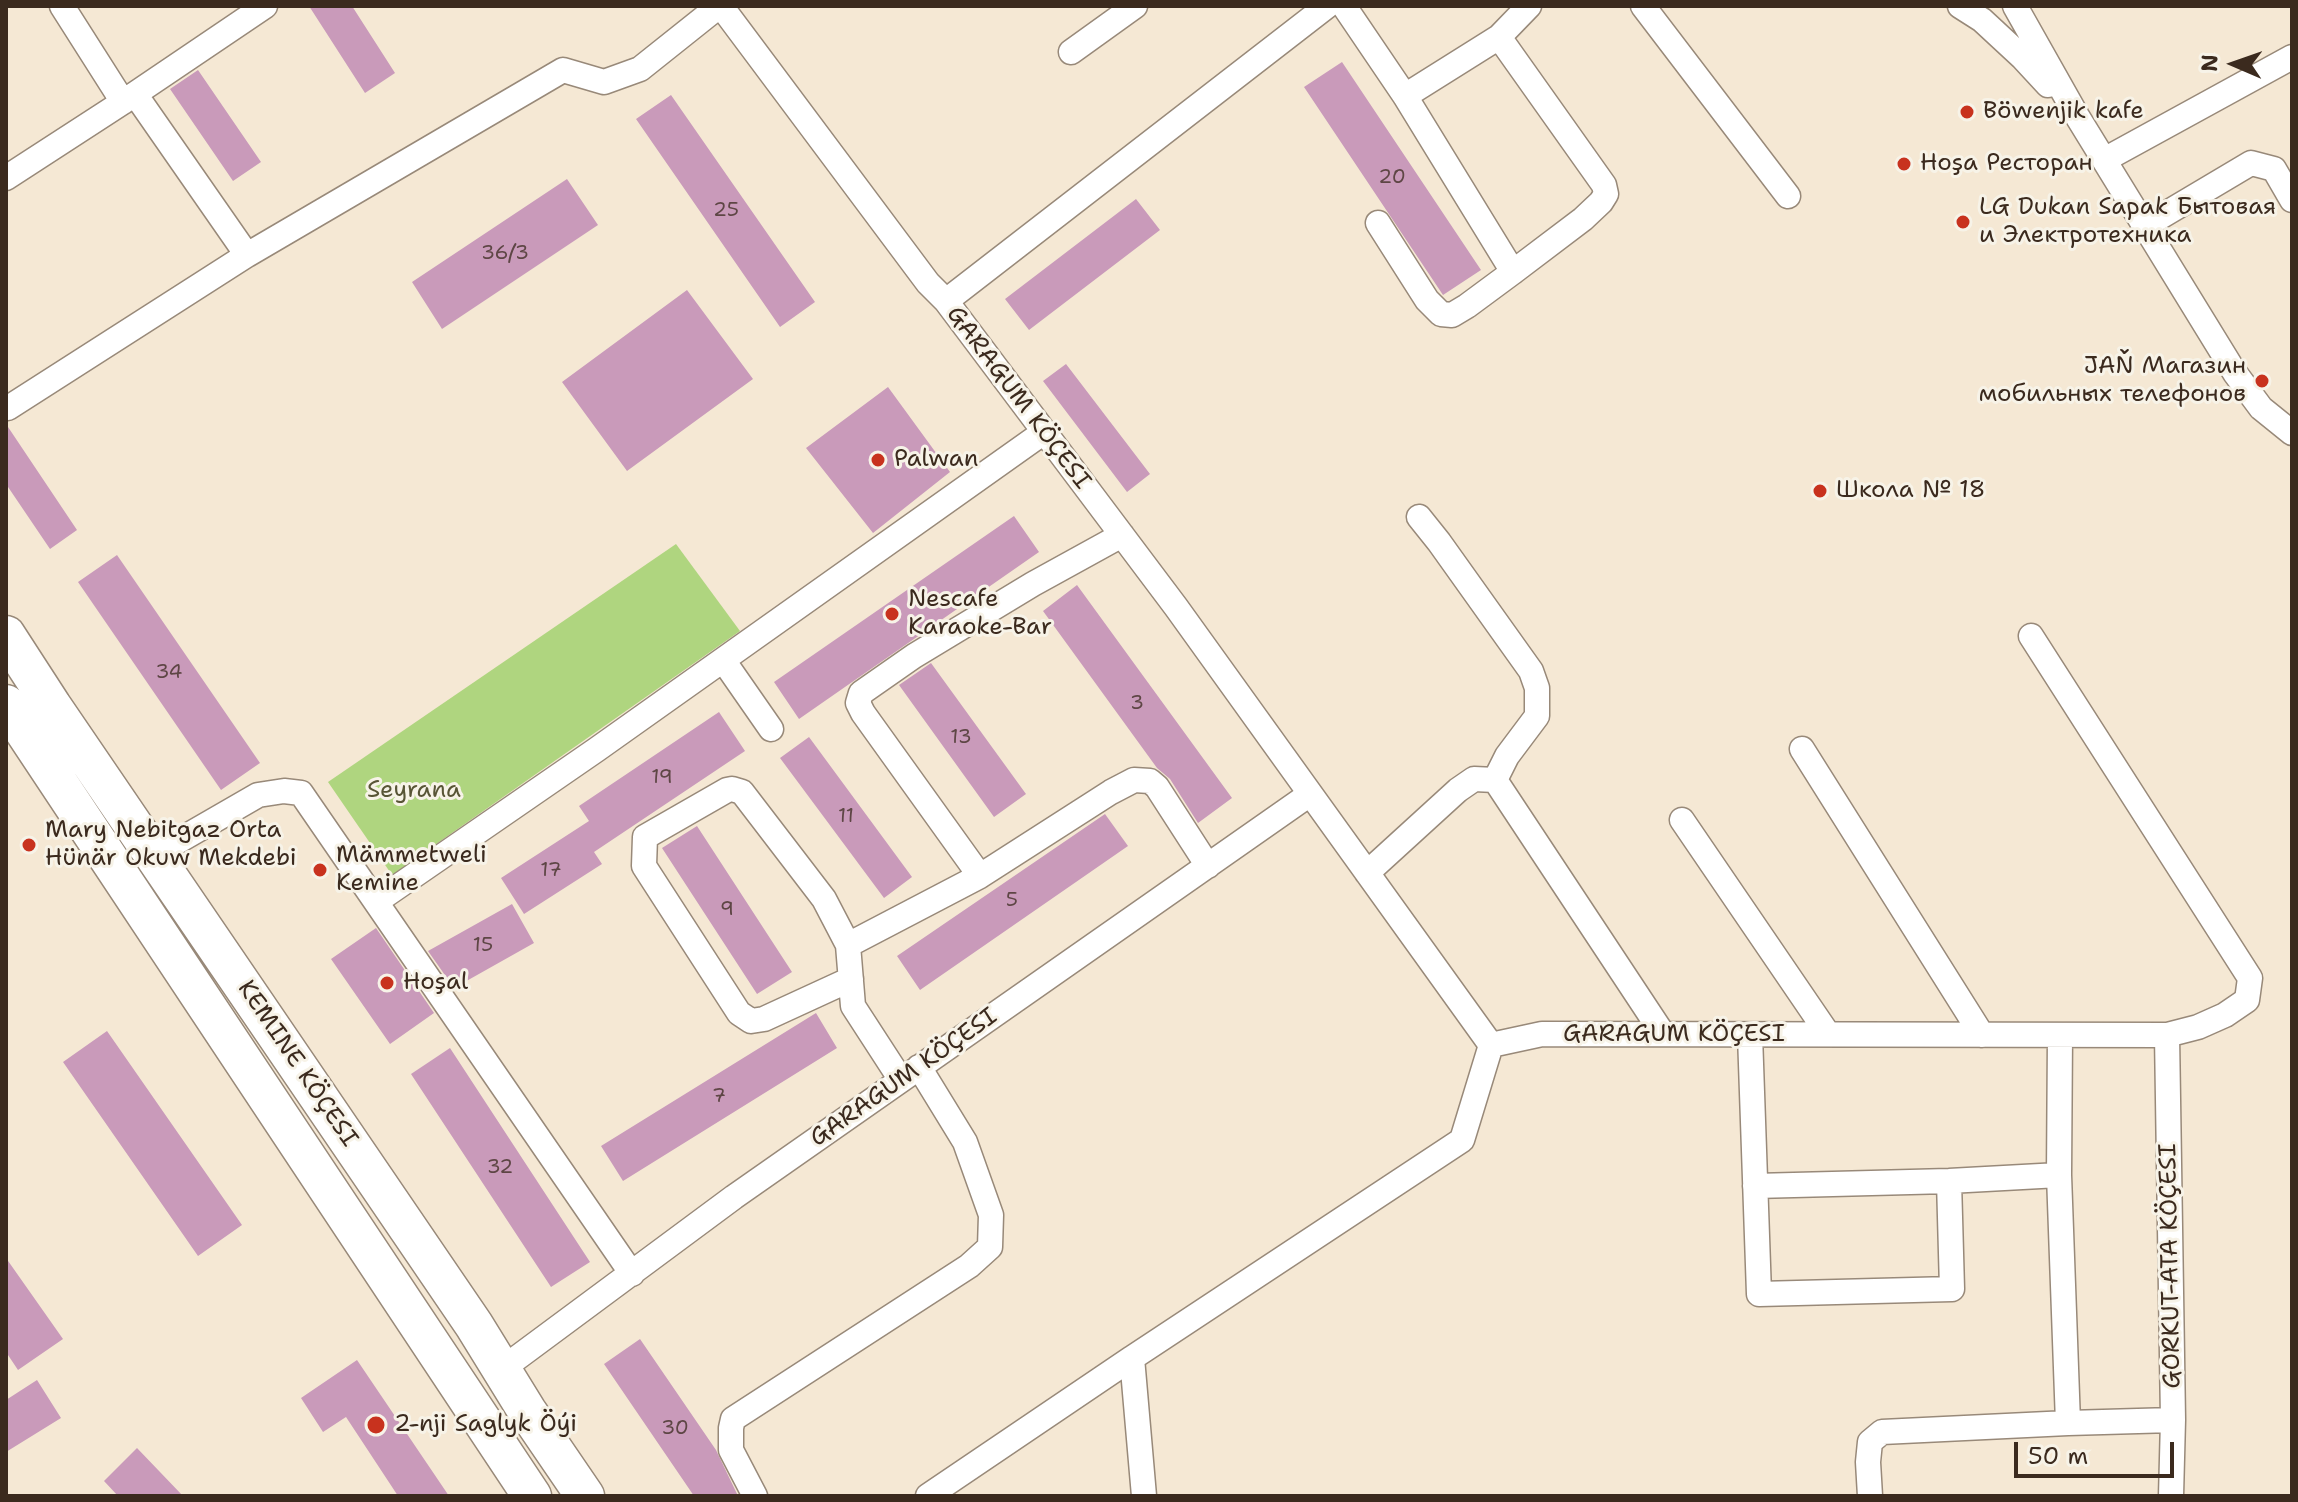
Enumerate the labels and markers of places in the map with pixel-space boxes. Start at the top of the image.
place label: Böwenjik kafe [1983,98,2144,126]
marker: Böwenjik kafe [1958,103,1976,121]
place label: Hoşa Ресторан [1920,150,2093,178]
marker: Hoşa Ресторан [1895,155,1913,173]
place label: LG Dukan Sapak Бытовая и Электротехника [1979,194,2276,250]
marker: LG Dukan Sapak Бытовая и Электротехника [1954,213,1972,231]
place label: JAŇ Магазин мобильных телефонов [1979,353,2246,409]
marker: JAŇ Магазин мобильных телефонов [2253,372,2271,390]
place label: Palwan [894,446,978,474]
marker: Palwan [869,451,887,469]
place label: Школа № 18 [1836,477,1986,505]
marker: Школа № 18 [1811,482,1829,500]
place label: Nescafe Karaoke-Bar [908,586,1052,642]
marker: Nescafe Karaoke-Bar [883,605,901,623]
place label: Mary Nebitgaz Orta Hünär Okuw Mekdebi [45,817,297,873]
marker: Mary Nebitgaz Orta Hünär Okuw Mekdebi [20,836,38,854]
place label: Mämmetweli Kemine [336,842,487,898]
marker: Mämmetweli Kemine [311,861,329,879]
place label: Hoşal [403,969,468,997]
marker: Hoşal [378,974,396,992]
place label: 2-nji Saglyk Öýi [394,1411,577,1439]
marker: 2-nji Saglyk Öýi [365,1414,387,1436]

